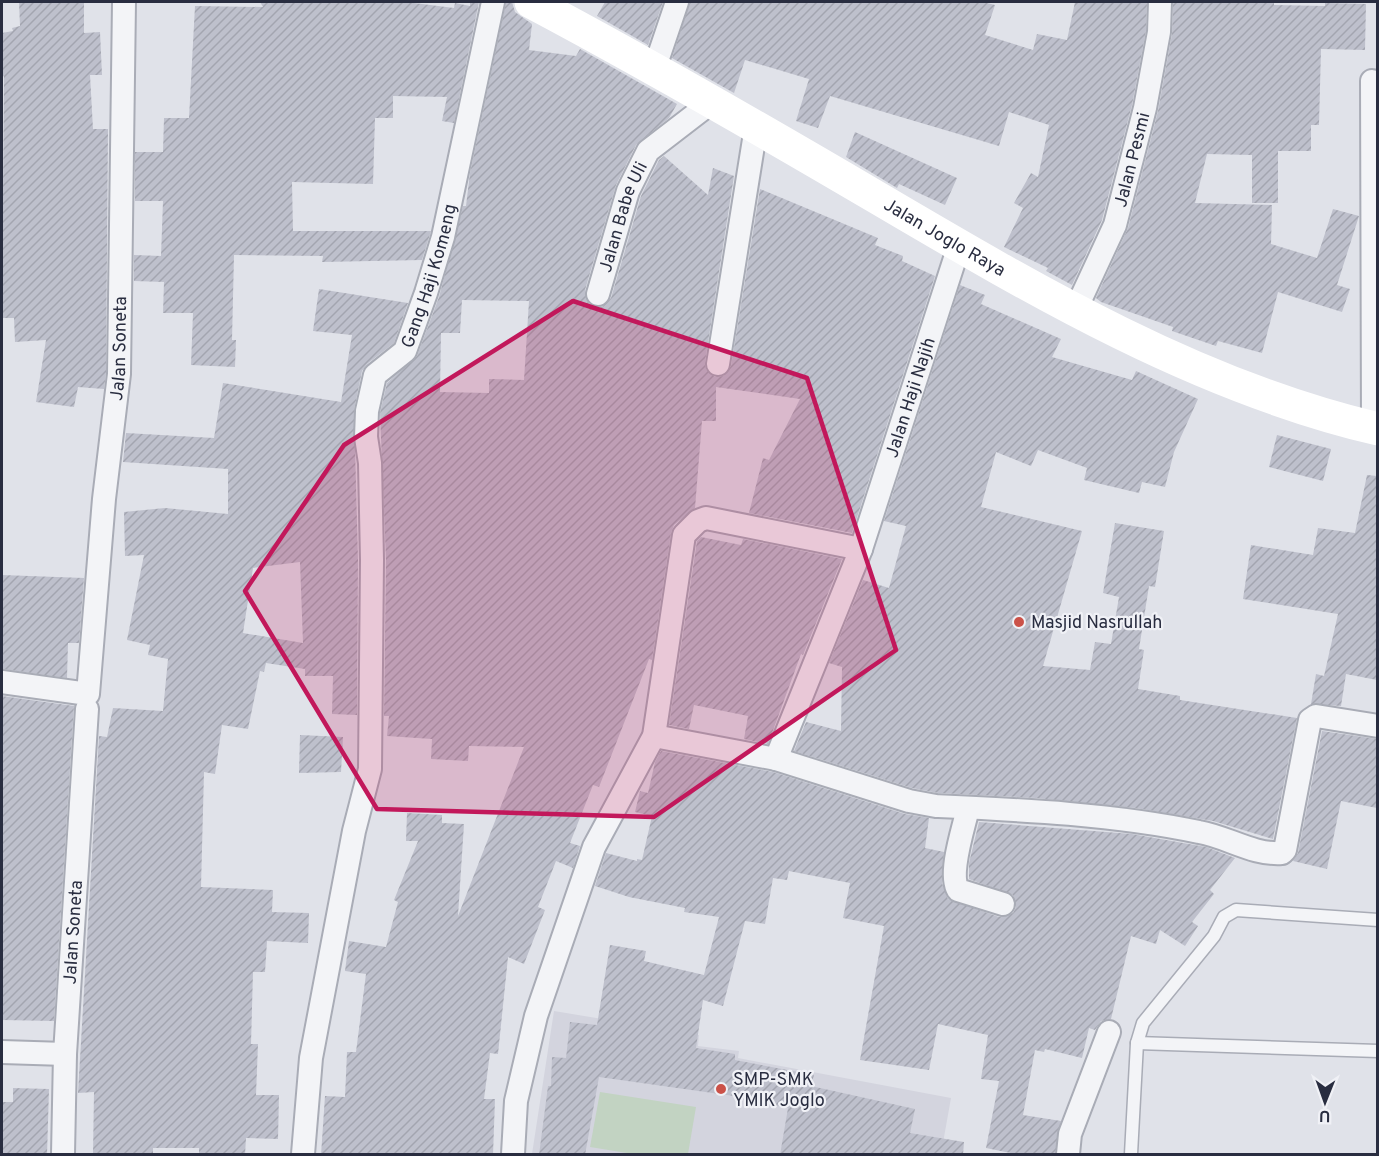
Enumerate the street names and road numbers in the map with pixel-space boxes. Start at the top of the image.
street label: Jalan Pesmi [1110,110,1156,210]
street label: Jalan Babe Uli [595,158,654,275]
street label: Jalan Joglo Raya [879,194,1009,283]
street label: Gang Haji Komeng [397,202,463,352]
street label: Jalan Soneta [106,296,133,402]
street label: Jalan Haji Najih [881,335,942,461]
street label: Jalan Soneta [59,879,89,985]

